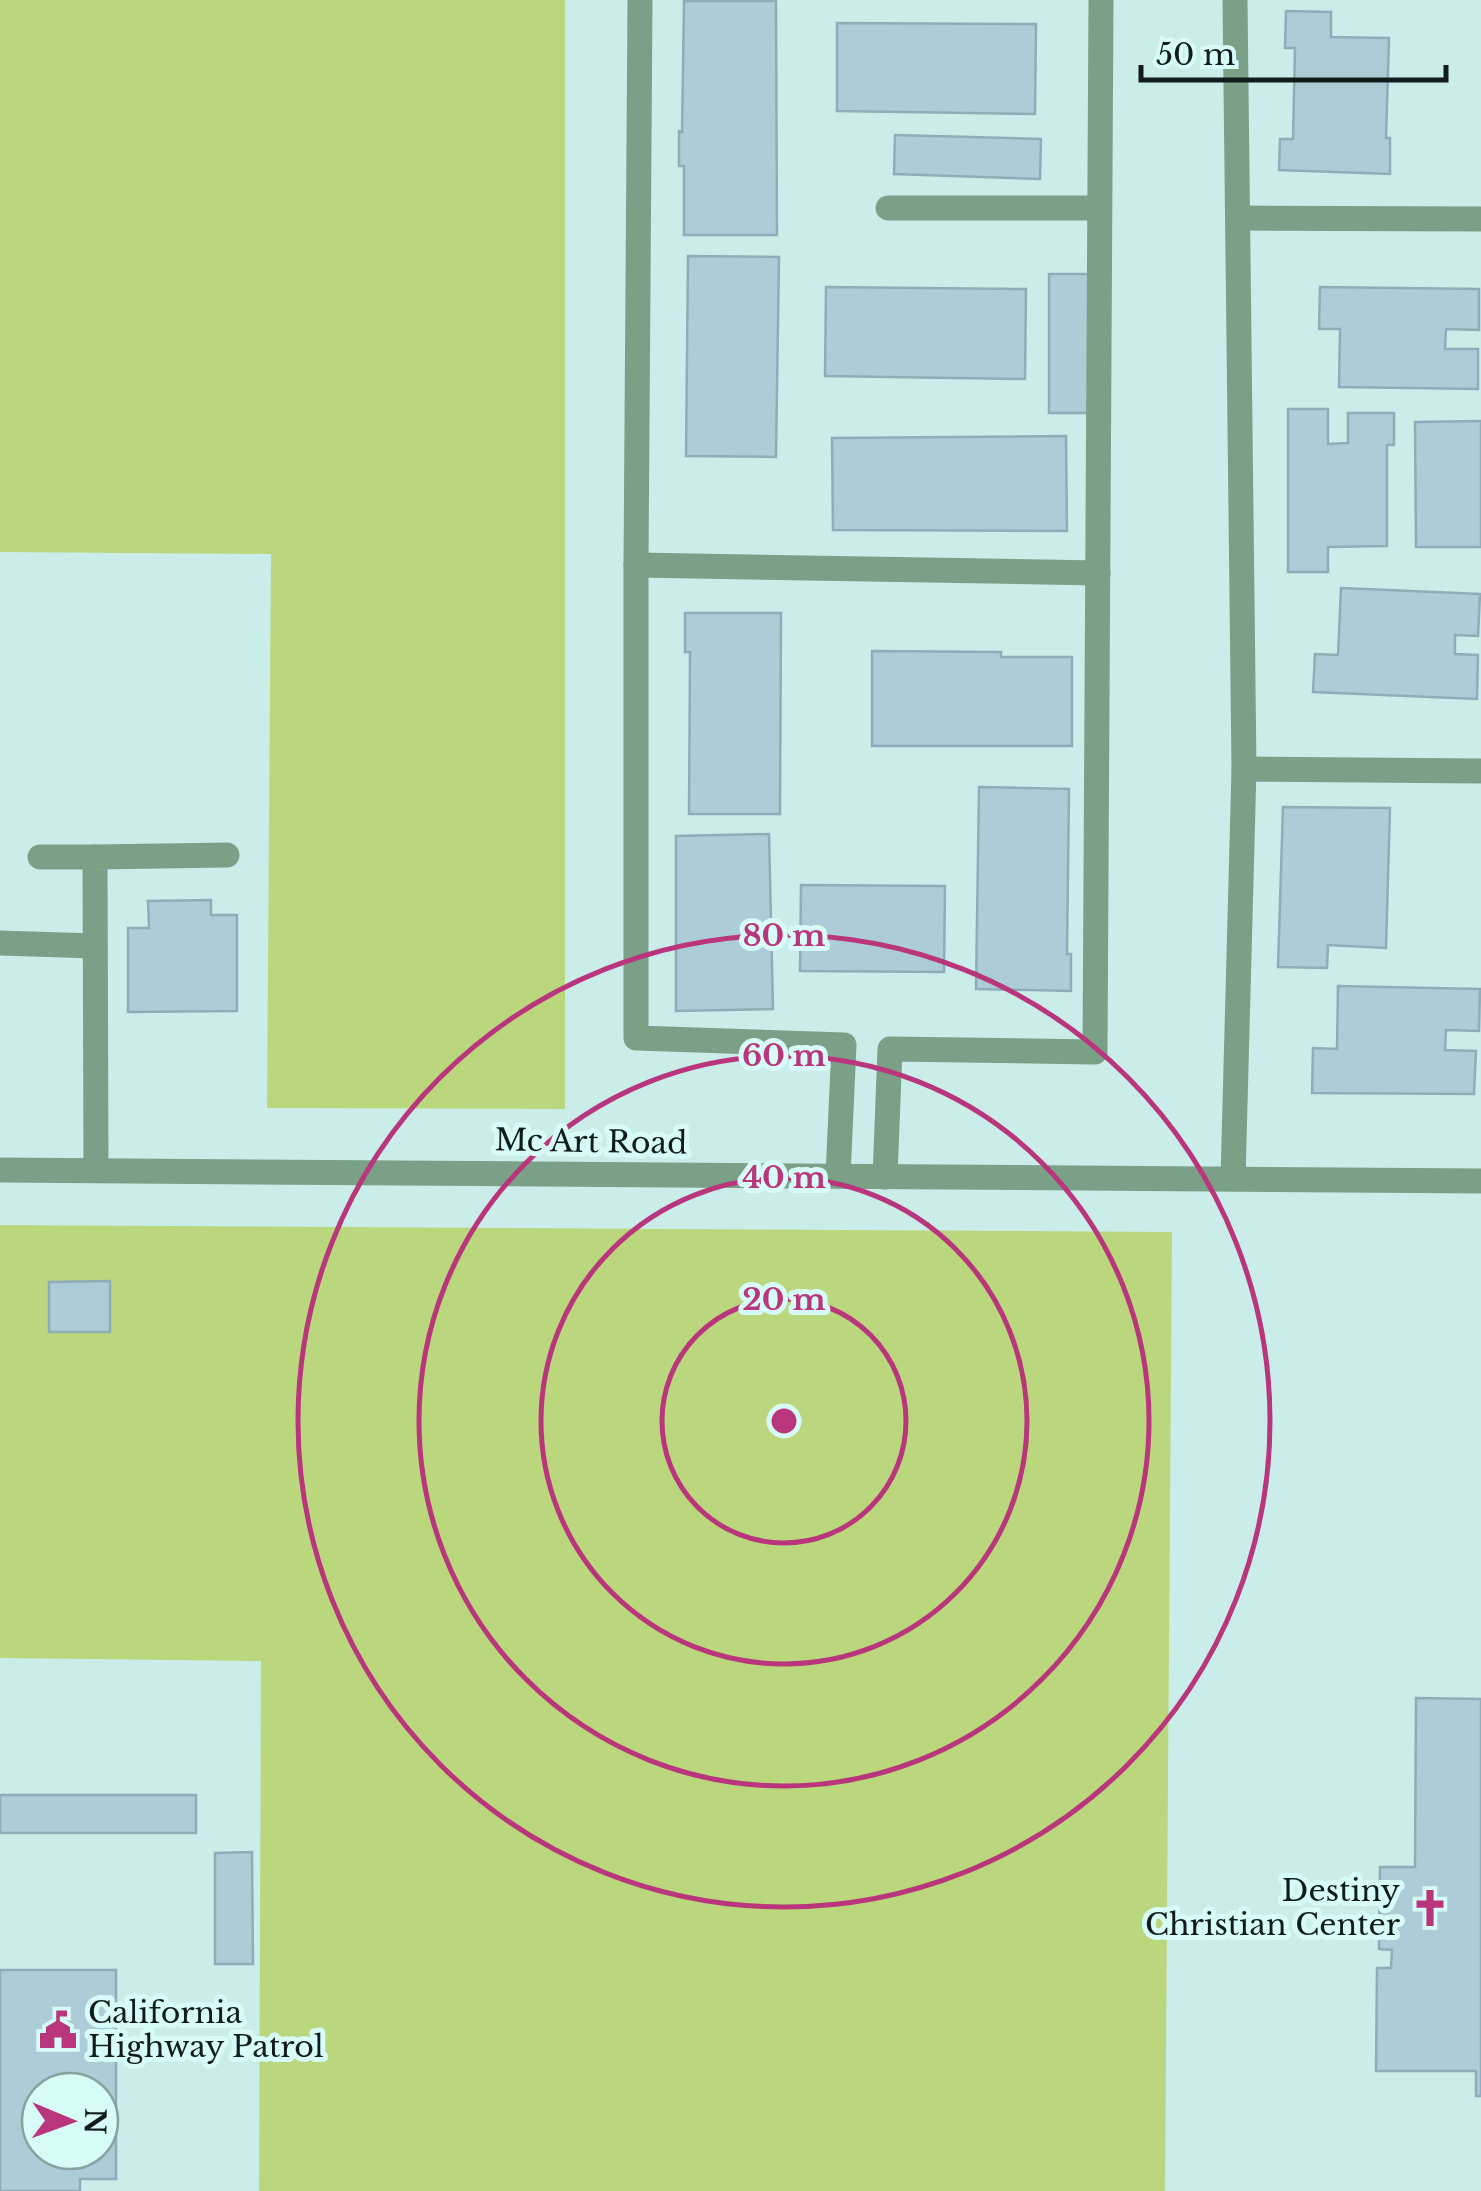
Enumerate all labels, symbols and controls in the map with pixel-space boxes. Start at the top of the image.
scale bar [1141,20,1446,82]
text: 50 m [1156,36,1235,73]
text: 80 m [743,917,825,954]
text: 60 m [742,1037,826,1074]
street label: Mc Art Road [494,1121,688,1162]
text: 40 m [742,1159,826,1196]
text: 20 m [742,1281,826,1318]
centre of rings [766,1403,802,1439]
place label: Destiny Christian Center [1145,1872,1401,1943]
church icon: Destiny Christian Center [1409,1887,1451,1929]
place label: California Highway Patrol [88,1994,324,2065]
public building icon: California Highway Patrol [37,2009,79,2051]
north arrow [20,2071,120,2171]
text: N [77,2108,112,2135]

